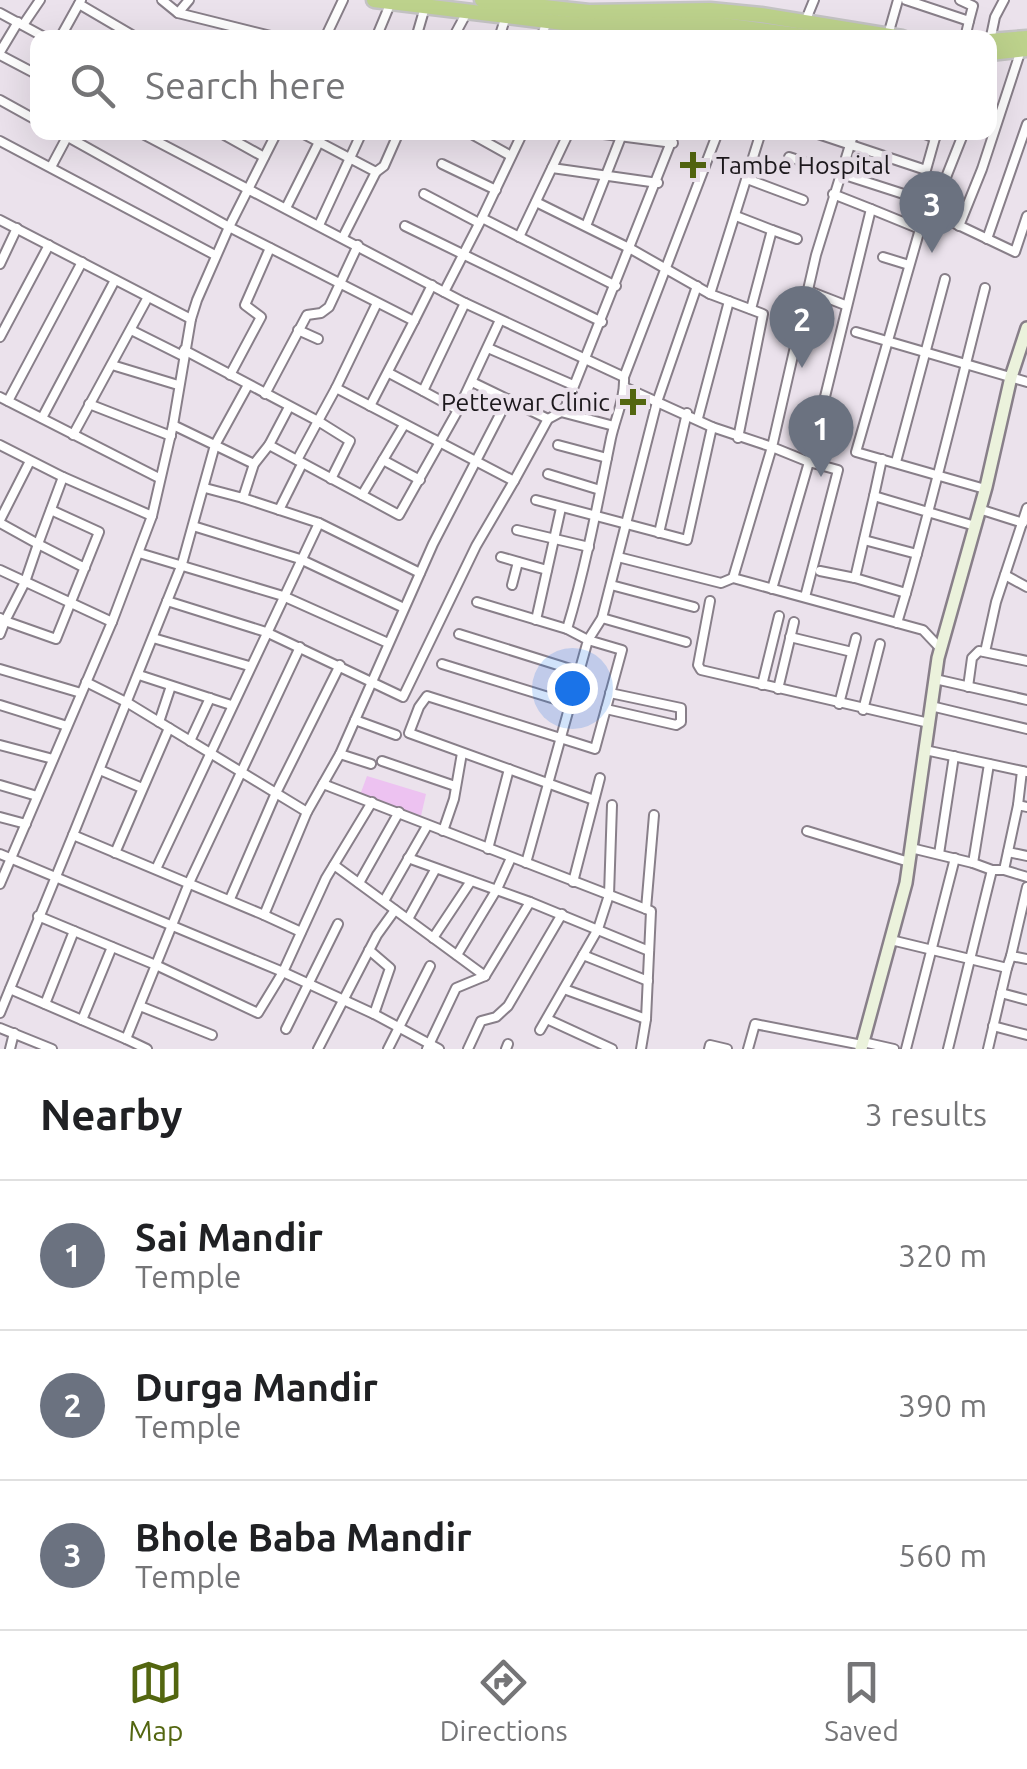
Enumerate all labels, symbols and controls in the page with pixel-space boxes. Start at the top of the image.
search box [30,30,997,140]
icon: search [65,58,120,113]
text: Search here [145,64,346,106]
place label: Tambe Hospital [716,151,890,179]
marker: Tambe Hospital [680,152,706,178]
pin: 3 [900,170,964,253]
pin: 2 [770,286,834,368]
place label: Pettewar Clinic [441,388,610,416]
marker: Pettewar Clinic [620,389,646,415]
pin: 1 [788,394,854,477]
your location [547,663,598,714]
text: Nearby [40,1091,183,1138]
text: 3 results [865,1096,987,1132]
text: Sai Mandir [135,1216,323,1258]
text: 1 [63,1237,82,1273]
text: 320 m [898,1237,987,1273]
text: Temple [135,1258,241,1294]
text: Durga Mandir [135,1366,378,1408]
text: 2 [63,1387,82,1423]
text: 390 m [898,1387,987,1423]
text: Temple [135,1408,241,1444]
text: Bhole Baba Mandir [135,1516,472,1558]
text: 3 [63,1537,82,1573]
text: 560 m [898,1537,987,1573]
text: Temple [135,1558,241,1594]
tab: Map [128,1655,183,1746]
tab: Directions [440,1655,568,1746]
tab: Saved [824,1655,899,1746]

